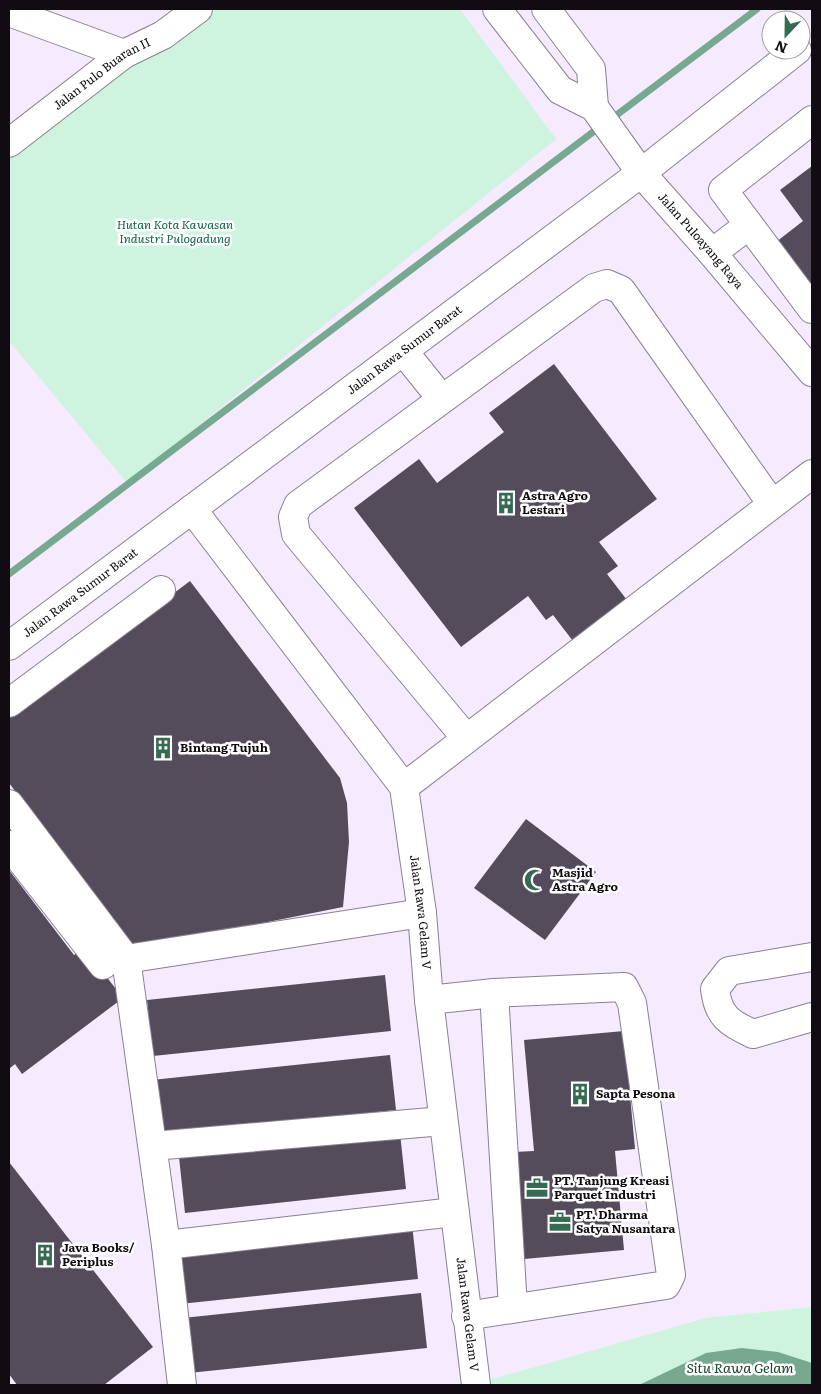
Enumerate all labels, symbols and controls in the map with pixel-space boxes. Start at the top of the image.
north arrow [761,10,811,60]
street label: Jalan Pulo Buaran II [49,33,153,114]
text: N [771,36,790,59]
street label: Jalan Puloayang Raya [654,188,749,293]
park label: Hutan Kota Kawasan Industri Pulogadung [117,215,233,247]
street label: Jalan Rawa Sumur Barat [343,300,465,398]
place label: Astra Agro Lestari [522,486,589,518]
building icon: Astra Agro Lestari [493,490,519,516]
street label: Jalan Rawa Sumur Barat [18,543,141,641]
building icon: Bintang Tujuh [150,735,176,761]
place label: Bintang Tujuh [180,738,268,756]
street label: Jalan Rawa Gelam V [406,854,437,970]
place label: Masjid Astra Agro [552,863,619,895]
mosque icon: Masjid Astra Agro [522,867,548,893]
building icon: Sapta Pesona [567,1081,593,1107]
place label: Sapta Pesona [596,1084,676,1102]
place label: PT. Tanjung Kreasi Parquet Industri [554,1171,670,1203]
office icon: PT. Tanjung Kreasi Parquet Industri [524,1175,550,1201]
place label: PT. Dharma Satya Nusantara [576,1205,676,1237]
office icon: PT. Dharma Satya Nusantara [547,1209,573,1235]
place label: Java Books/ Periplus [62,1238,135,1270]
building icon: Java Books/ Periplus [32,1242,58,1268]
street label: Jalan Rawa Gelam V [452,1256,484,1373]
water label: Situ Rawa Gelam [686,1357,794,1377]

